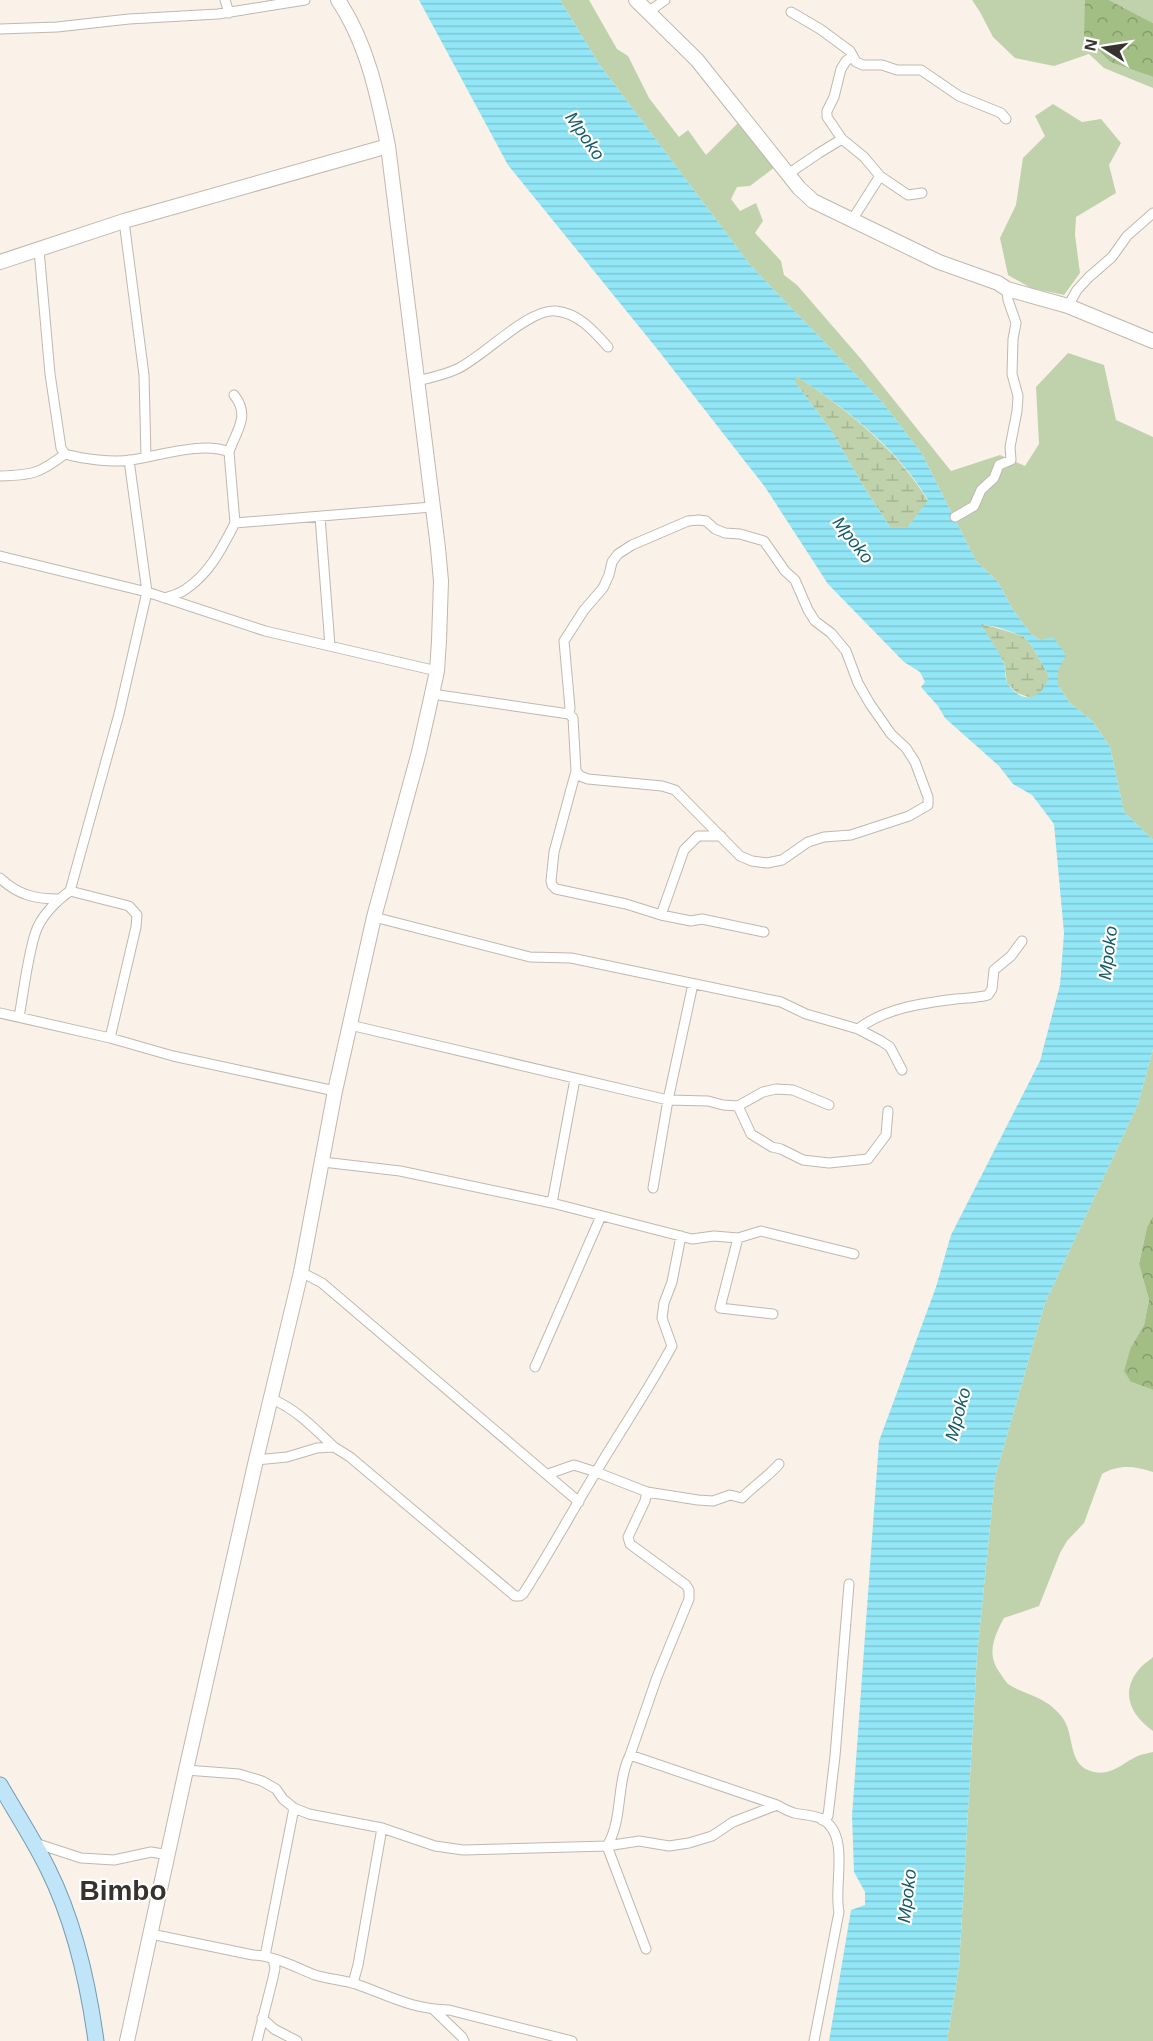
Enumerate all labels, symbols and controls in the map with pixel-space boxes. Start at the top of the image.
north arrow [1075,18,1135,78]
text: N [1081,38,1100,52]
water label: Mpoko [561,108,609,164]
water label: Mpoko [828,513,878,567]
water label: Mpoko [1095,925,1121,981]
water label: Mpoko [941,1385,975,1443]
water label: Mpoko [894,1868,920,1924]
district label: Bimbo [79,1875,167,1906]

